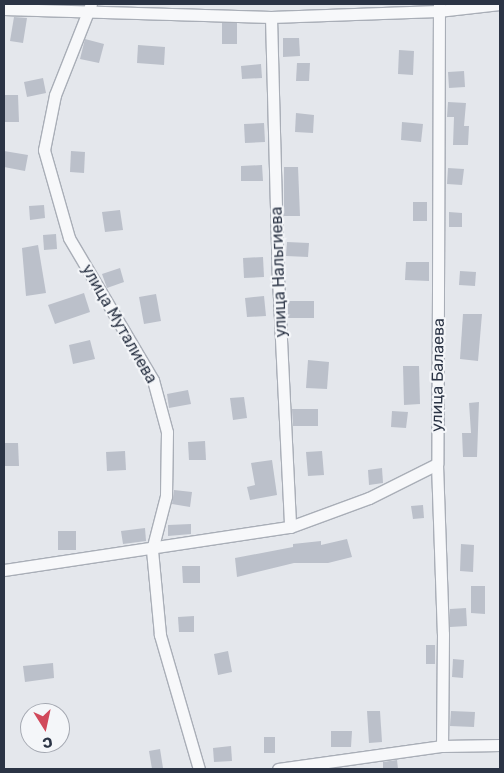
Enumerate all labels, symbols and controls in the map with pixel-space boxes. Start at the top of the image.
street label: улица Нальгиева [267,206,291,338]
street label: улица Муталиева [77,261,161,387]
street label: улица Балаева [427,318,449,432]
north arrow [20,703,70,753]
text: С [41,733,54,752]

